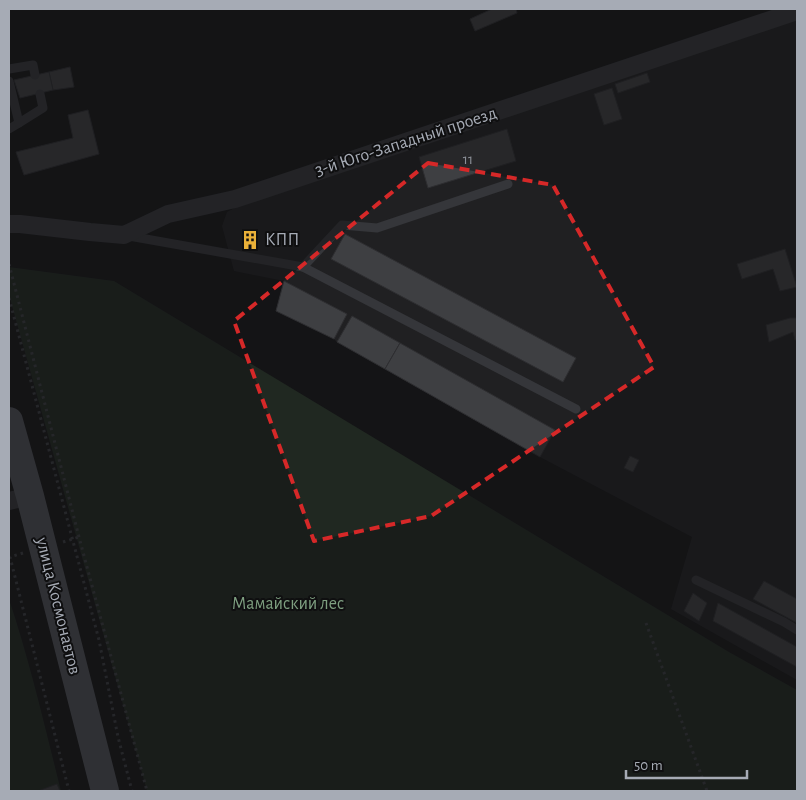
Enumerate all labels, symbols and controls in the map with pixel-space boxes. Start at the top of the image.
street label: 3-й Юго-Западный проезд [313,104,499,180]
house number: 11 [463,152,473,167]
building icon: КПП [239,229,261,251]
place label: КПП [265,231,299,249]
street label: улица Космонавтов [32,535,84,676]
park label: Мамайский лес [232,595,344,613]
scale bar [626,748,747,780]
text: 50 m [634,758,663,773]

